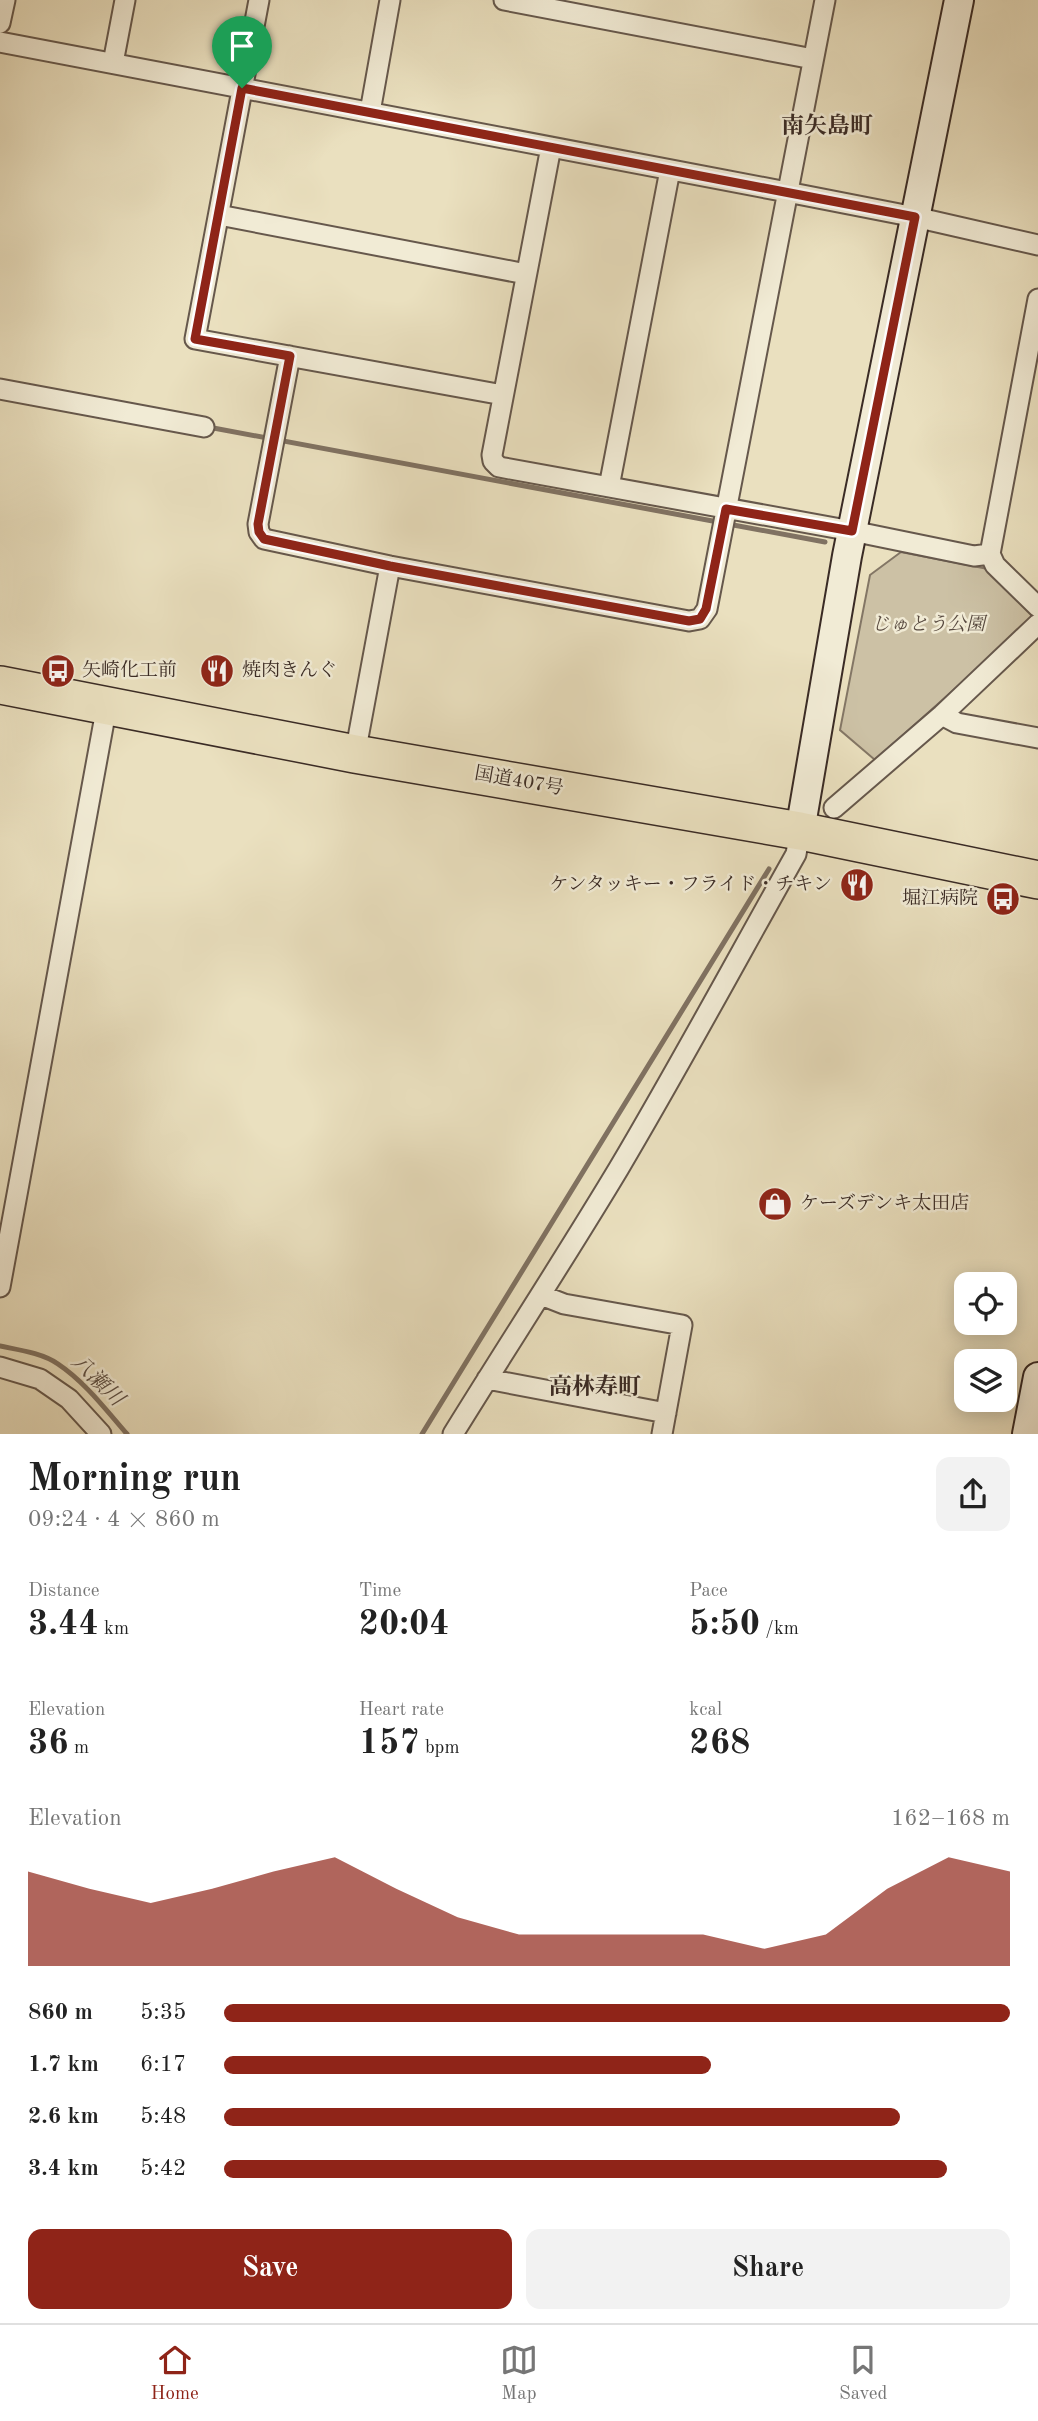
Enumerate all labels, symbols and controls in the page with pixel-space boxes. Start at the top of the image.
pin [212,16,272,88]
icon: arrive [223,27,261,65]
district label: 南矢島町 [781,113,873,138]
park label: じゅとう公園 [871,614,988,635]
bus stop icon: 矢崎化工前 [39,652,77,690]
restaurant icon: 焼肉きんぐ [198,652,236,690]
place label: 矢崎化工前 [82,660,177,681]
place label: 焼肉きんぐ [242,660,337,681]
street label: 国道407号 [473,763,565,799]
restaurant icon: ケンタッキー・フライド・チキン [838,866,876,904]
place label: ケンタッキー・フライド・チキン [549,875,832,895]
bus stop icon: 堀江病院 [984,880,1022,918]
place label: 堀江病院 [902,888,978,909]
shop icon: ケーズデンキ太田店 [756,1185,794,1223]
place label: ケーズデンキ太田店 [800,1193,969,1214]
map controls [954,1272,1017,1412]
button: locate [954,1272,1017,1335]
button: layers [954,1349,1017,1412]
water label: 八瀬川 [67,1350,130,1412]
district label: 高林寿町 [549,1374,641,1399]
button: share [936,1457,1010,1531]
text: Morning run [28,1461,241,1499]
text: 09:24 · 4 × 860 m [28,1508,220,1531]
text: Distance [28,1582,100,1601]
text: Time [359,1582,401,1601]
text: Pace [689,1582,728,1601]
text: 3.44 [28,1607,99,1642]
text: 20:04 [359,1607,450,1642]
text: 5:50 [689,1607,760,1642]
text: km [99,1620,129,1639]
text: /km [760,1620,799,1639]
text: Elevation [28,1701,105,1720]
text: Heart rate [359,1701,444,1720]
text: kcal [689,1701,722,1720]
text: 36 [28,1726,69,1761]
text: 157 [359,1726,420,1761]
text: 268 [689,1726,750,1761]
text: m [69,1739,89,1758]
text: bpm [420,1739,460,1758]
text: Elevation [28,1807,122,1830]
text: 162–168 m [891,1807,1010,1830]
text: 860 m [28,2001,93,2024]
text: 5:35 [140,2001,186,2024]
text: 1.7 km [28,2053,99,2076]
text: 6:17 [140,2053,186,2076]
text: 2.6 km [28,2105,99,2128]
text: 5:48 [140,2105,186,2128]
text: 3.4 km [28,2157,99,2180]
text: 5:42 [140,2157,186,2180]
button: Save [28,2229,512,2309]
button: Share [526,2229,1010,2309]
tab: Home [151,2341,199,2406]
tab: Map [500,2341,538,2406]
tab: Saved [839,2341,887,2406]

